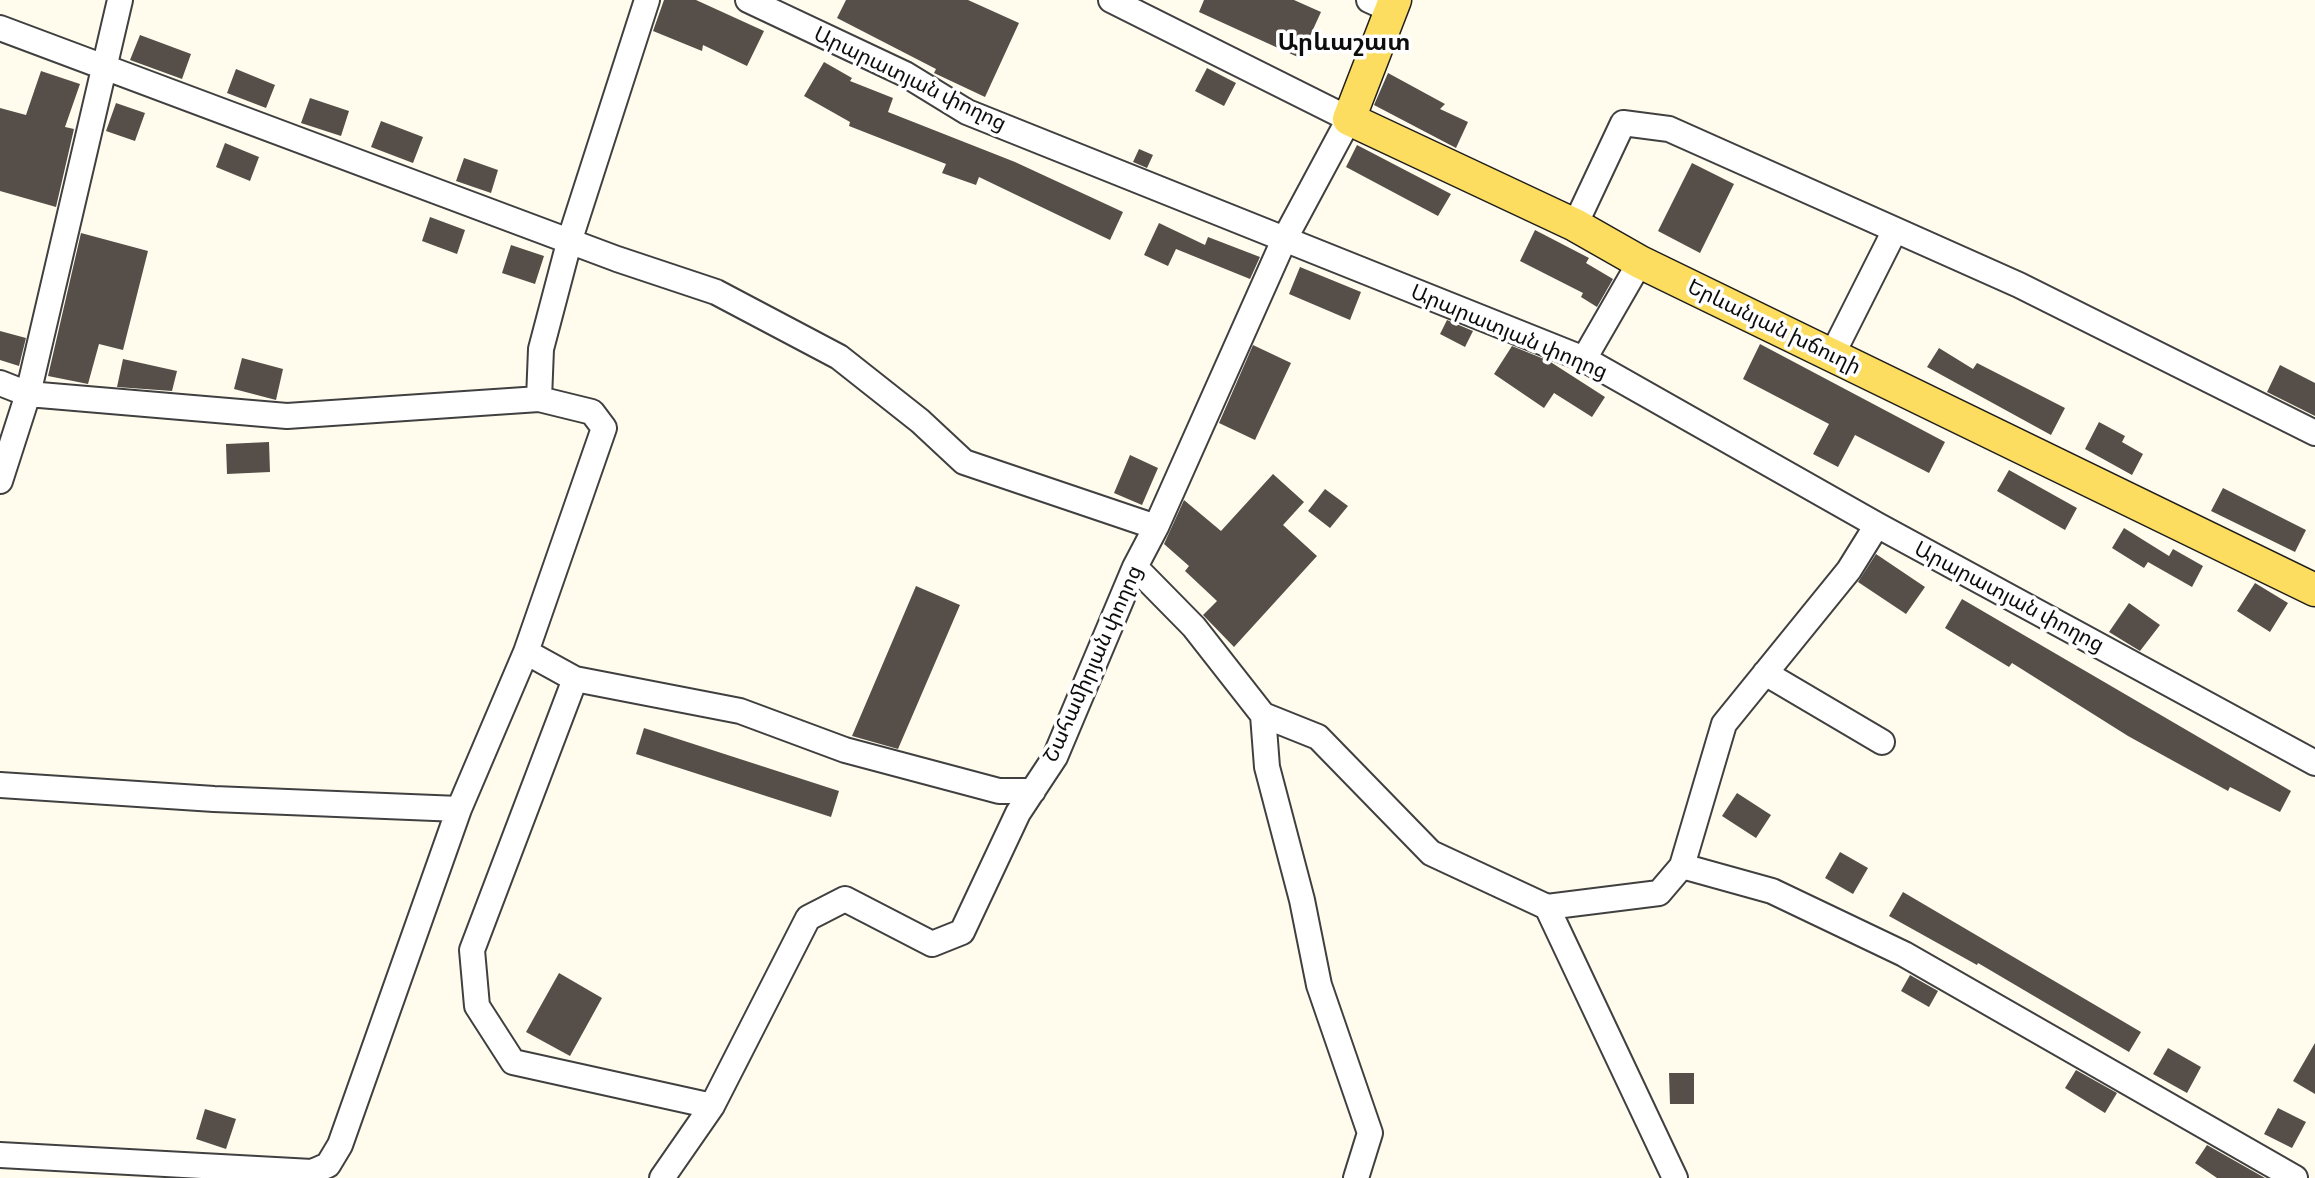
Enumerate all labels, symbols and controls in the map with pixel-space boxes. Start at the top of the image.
street label: Արարատյան փողոց [809,21,1011,137]
district label: Արևաշատ [1277,29,1411,57]
street label: Երևանյան խճուղի [1683,274,1865,380]
street label: Արարատյան փողոց [1407,279,1611,385]
street label: Արարատյան փողոց [1910,536,2108,658]
street label: Շահամիրյան փողոց [1038,562,1148,766]

